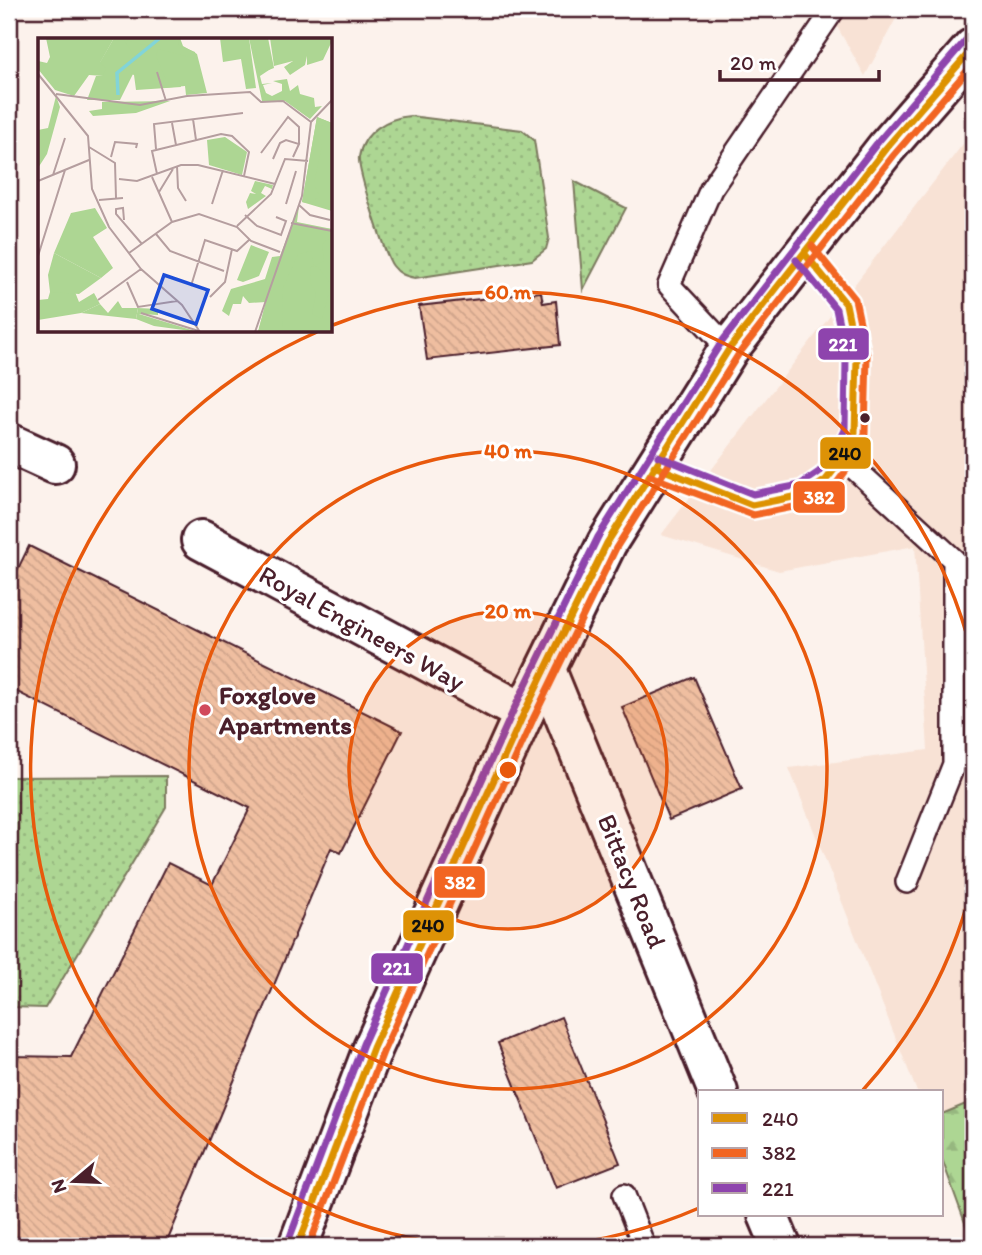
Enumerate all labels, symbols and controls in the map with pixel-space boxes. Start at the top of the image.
inset map [38,38,332,332]
scale bar [720,38,879,82]
text: 20 m [730,50,777,75]
text: 60 m [485,279,532,304]
line badge: 221 [817,327,870,361]
text: 221 [829,333,858,356]
unlabelled marker [858,411,872,425]
line badge: 240 [819,436,872,470]
text: 40 m [484,438,532,463]
text: 240 [828,442,862,465]
line badge: 382 [792,480,846,514]
text: 382 [804,486,834,509]
street label: Royal Engineers Way [253,558,471,698]
text: 20 m [485,598,532,623]
place label: Foxglove Apartments [218,679,352,741]
marker: Foxglove Apartments [197,702,213,718]
centre of rings [496,758,520,782]
street label: Bittacy Road [591,809,673,953]
line badge: 382 [433,865,486,899]
text: 382 [445,871,475,894]
line badge: 240 [402,909,455,942]
text: 240 [411,914,445,937]
line badge: 221 [370,952,424,985]
text: 221 [383,957,412,980]
legend [698,1090,944,1216]
text: 240 [762,1106,799,1131]
text: 382 [762,1140,796,1165]
north arrow [38,1146,108,1216]
text: 221 [762,1176,794,1201]
text: N [45,1177,71,1196]

